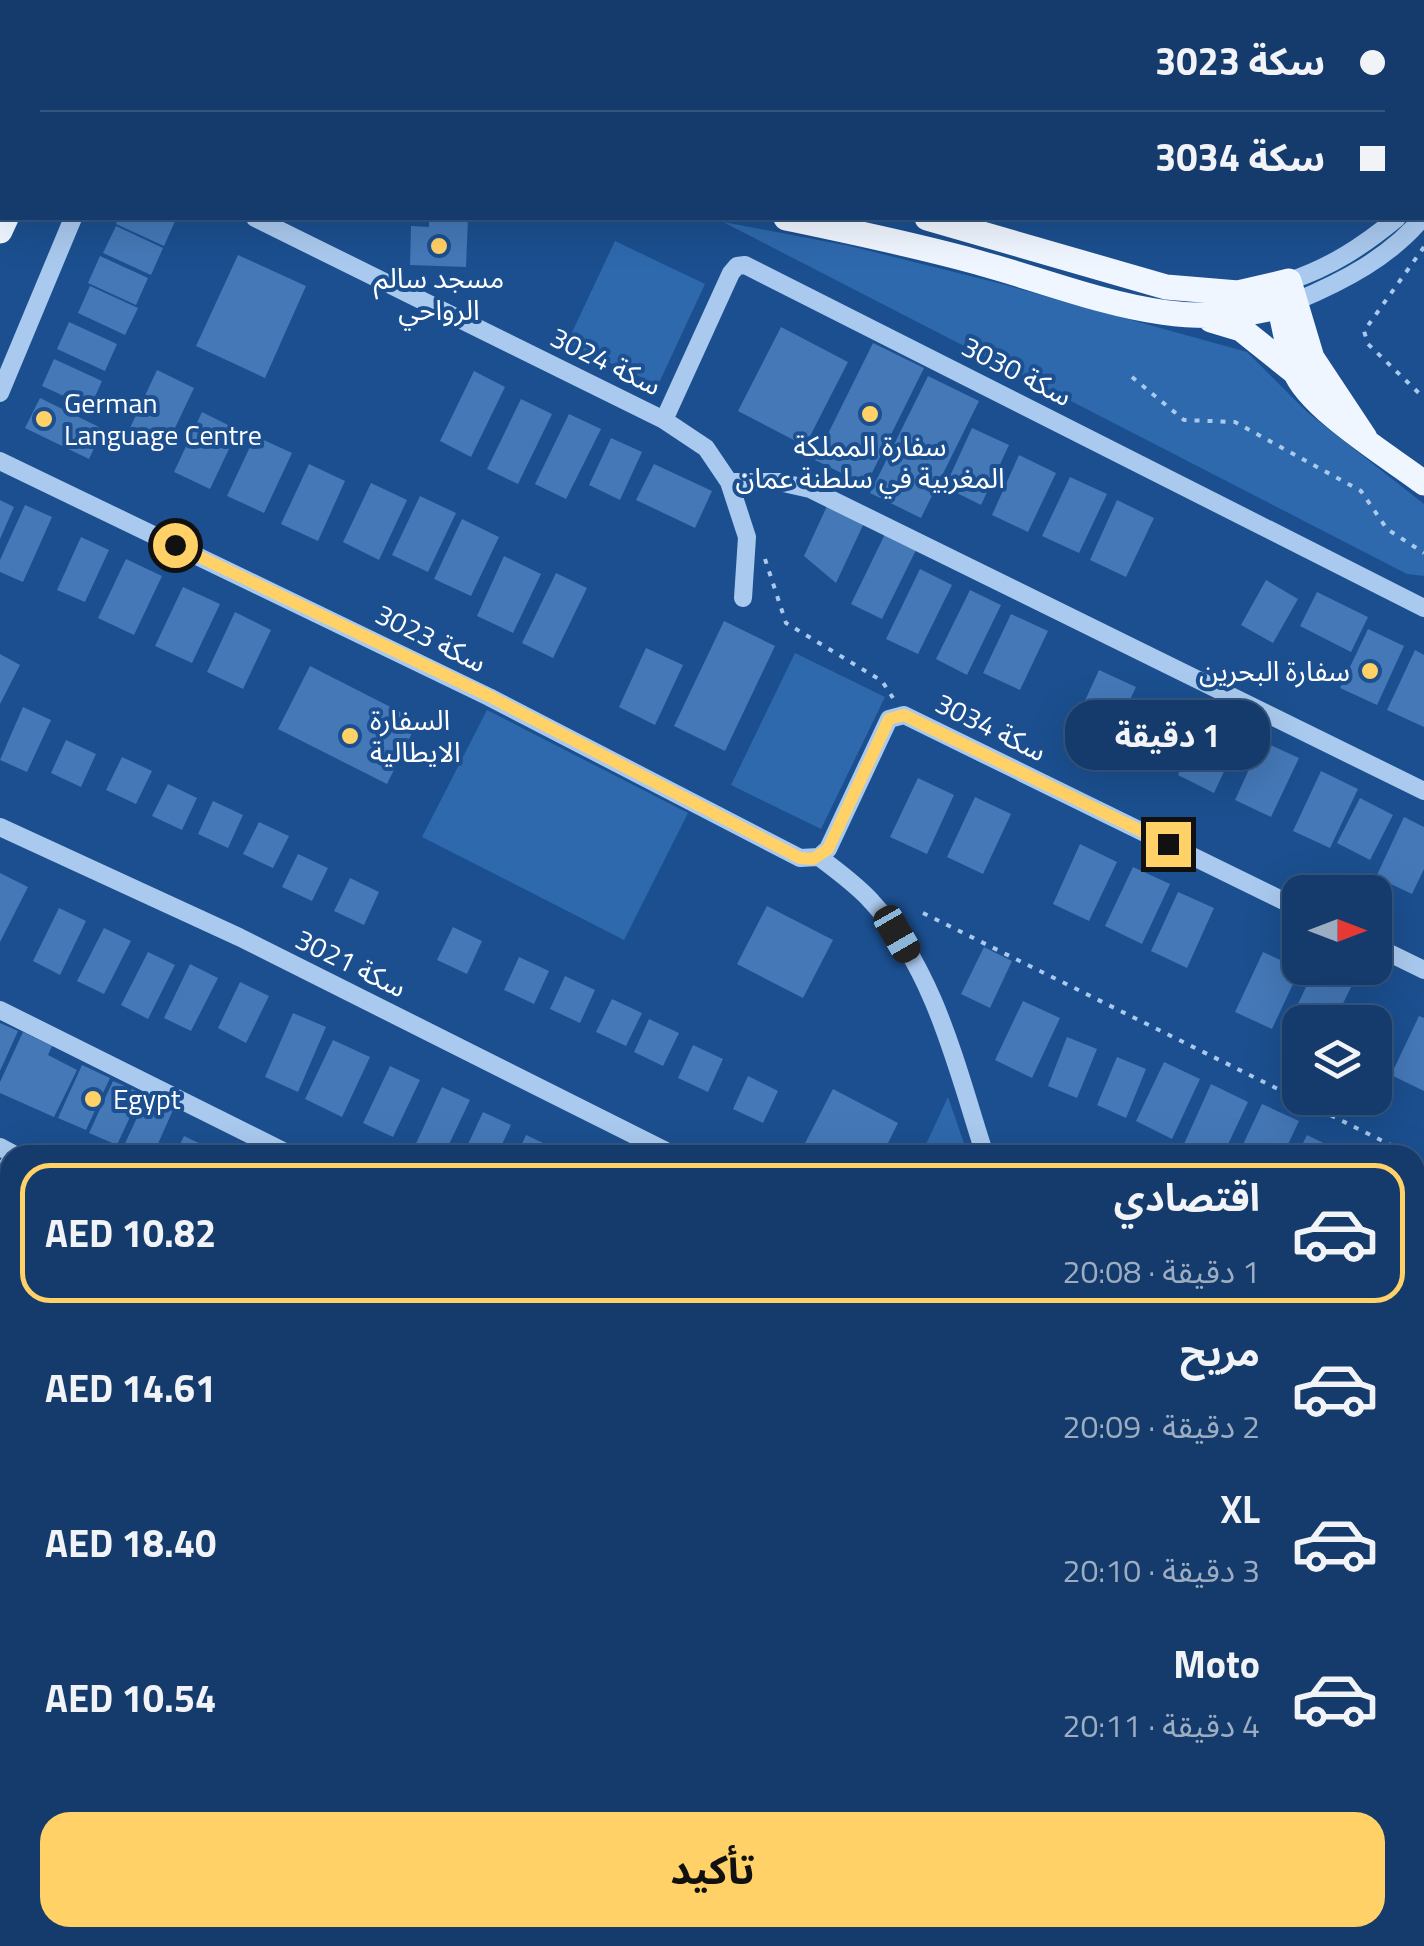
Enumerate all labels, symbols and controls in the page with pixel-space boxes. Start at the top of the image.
text: سكة 3023 [1155,32,1325,90]
text: سكة 3034 [1155,128,1325,186]
marker: مسجد سالم الرواحي [428,235,450,257]
place label: مسجد سالم الرواحي [374,256,504,331]
street label: سكة 3024 [543,315,669,406]
street label: سكة 3030 [955,324,1080,417]
place label: German Language Centre [64,381,262,456]
marker: سفارة المملكة المغربية في سلطنة عمان [859,403,881,425]
marker: German Language Centre [33,408,55,430]
place label: سفارة المملكة المغربية في سلطنة عمان [735,424,1005,499]
route start [153,523,198,568]
street label: سكة 3023 [368,592,494,683]
place label: سفارة البحرين [1199,649,1350,692]
marker: سفارة البحرين [1359,660,1381,682]
street label: سكة 3034 [928,681,1054,772]
place label: السفارة الايطالية [370,698,461,773]
callout: 1 دقيقة [1066,699,1270,769]
text: 1 دقيقة [1115,711,1220,759]
marker: السفارة الايطالية [339,725,361,747]
route end [1146,822,1191,867]
north arrow [1282,875,1392,985]
map controls [1282,875,1392,1115]
car [869,901,925,967]
street label: سكة 3021 [288,917,414,1008]
button: layers [1282,1005,1392,1115]
place label: Egypt [113,1077,181,1120]
marker: Egypt [82,1088,104,1110]
text: اقتصادي [1114,1168,1260,1226]
icon: car [1290,1188,1380,1278]
text: AED 10.82 [45,1204,216,1262]
text: 1 دقيقة · 20:08 [1062,1247,1260,1295]
text: مريح [1180,1323,1260,1381]
icon: car [1290,1343,1380,1433]
text: AED 14.61 [45,1359,216,1417]
text: 2 دقيقة · 20:09 [1062,1402,1260,1450]
text: XL [1220,1480,1260,1538]
icon: car [1290,1498,1380,1588]
text: AED 18.40 [45,1514,216,1572]
text: 3 دقيقة · 20:10 [1062,1546,1260,1594]
text: Moto [1173,1635,1260,1693]
icon: car [1290,1653,1380,1743]
text: AED 10.54 [45,1669,216,1727]
text: 4 دقيقة · 20:11 [1062,1701,1260,1749]
button: تأكيد [40,1812,1385,1927]

